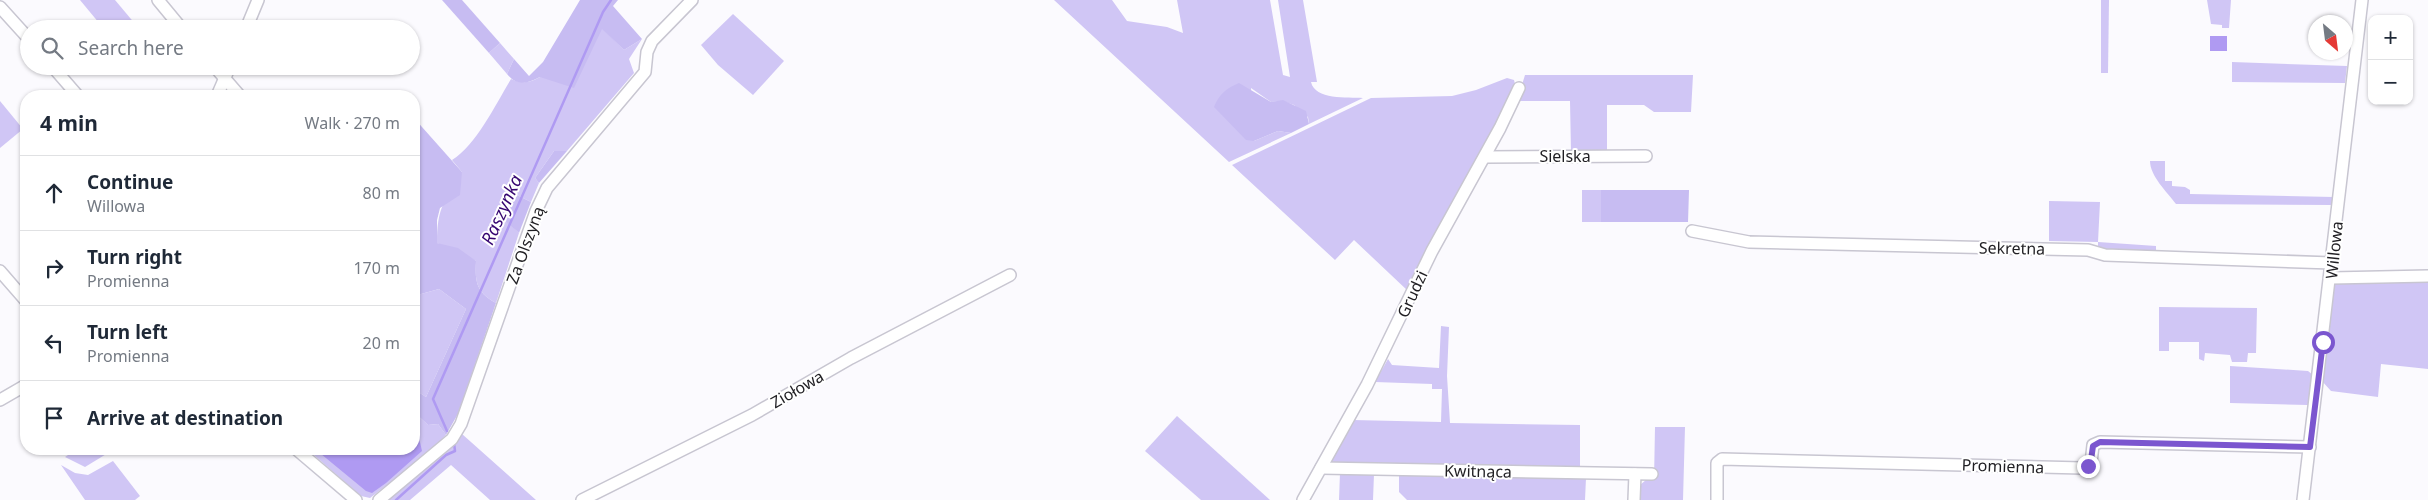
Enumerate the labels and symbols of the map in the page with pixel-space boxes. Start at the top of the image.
north arrow [2308,15,2353,60]
street label: Sielska [1539,145,1591,167]
water label: Raszynka [475,171,527,248]
street label: Za Olszyną [501,203,549,287]
street label: Willowa [2320,220,2348,280]
street label: Sekretna [1979,236,2045,260]
street label: Grudzi [1392,267,1432,321]
route start [2312,331,2335,354]
street label: Ziołowa [766,365,828,413]
street label: Promienna [1961,454,2045,478]
route end [2077,455,2100,478]
street label: Kwitnąca [1444,459,1512,483]

